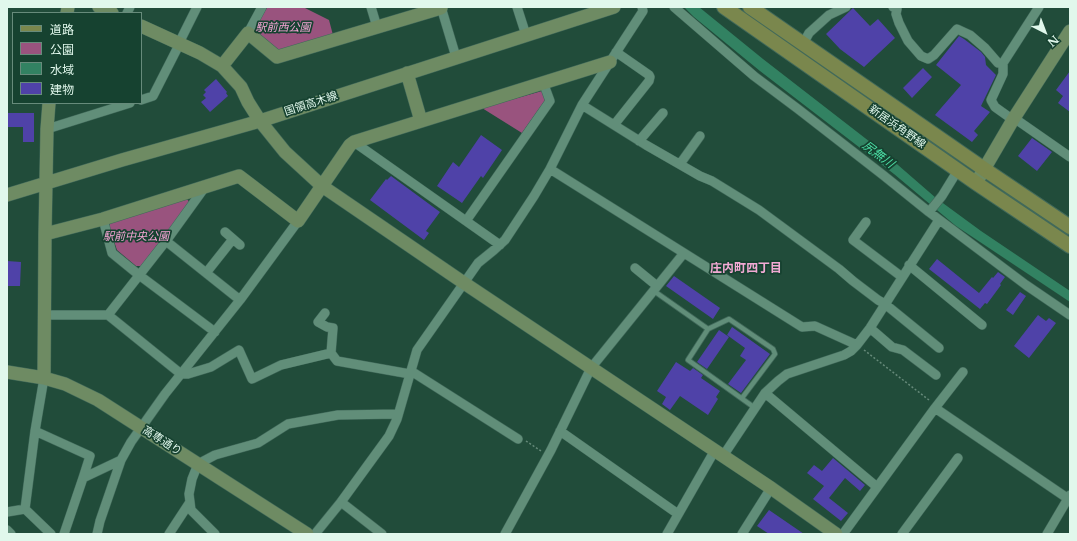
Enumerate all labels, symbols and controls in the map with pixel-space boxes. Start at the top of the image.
legend [12,12,142,104]
north arrow [1025,12,1065,52]
park label: 駅前西公園 [256,21,310,35]
text: 道路 [50,22,74,37]
text: N [1045,32,1062,50]
text: 公園 [50,42,74,57]
text: 水域 [50,62,74,77]
text: 建物 [50,82,74,97]
street label: 国領高木線 [283,89,339,119]
street label: 新居浜角野線 [866,103,928,151]
water label: 尻無川 [859,138,897,172]
park label: 駅前中央公園 [103,230,169,244]
district label: 庄内町四丁目 [710,262,782,276]
street label: 高専通り [140,423,184,459]

